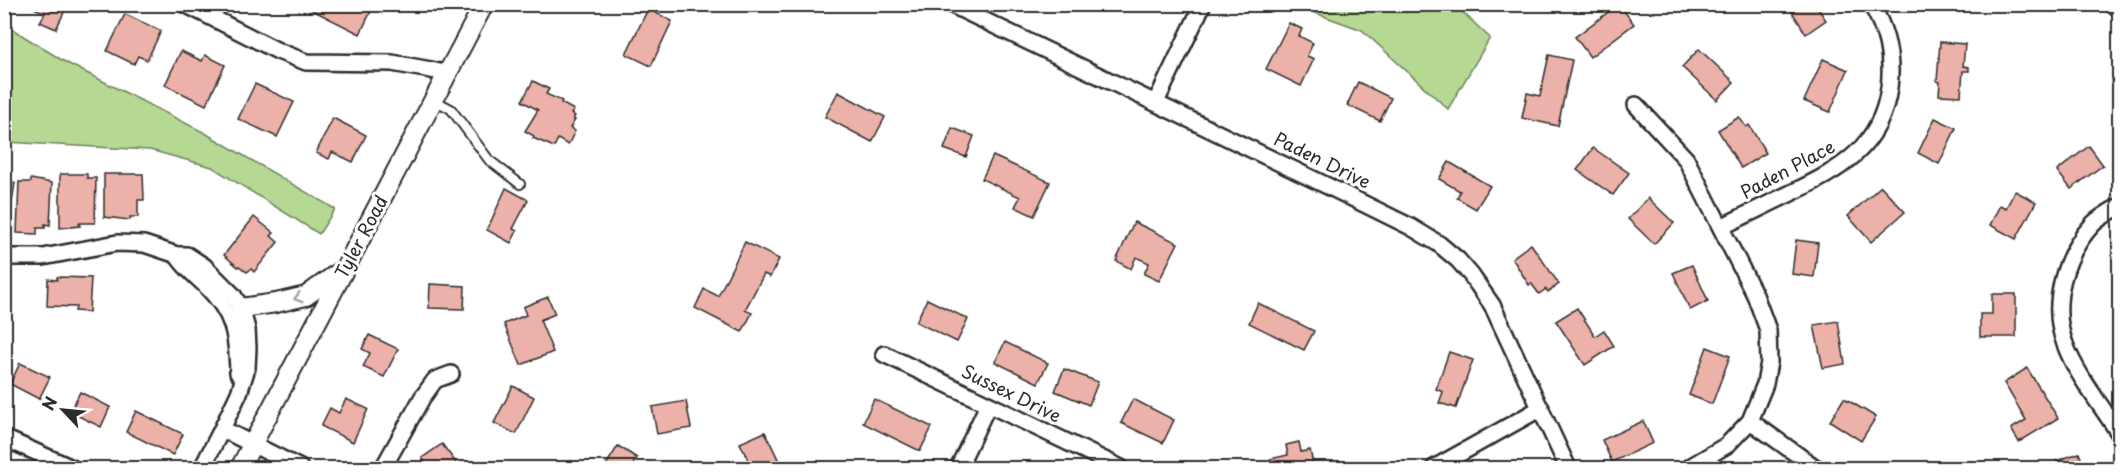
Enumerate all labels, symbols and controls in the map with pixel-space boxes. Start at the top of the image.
street label: Paden Drive [1270,125,1375,195]
street label: Paden Place [1735,133,1839,205]
street label: Tyler Road [328,190,394,283]
one-way arrow [293,291,304,303]
street label: Sussex Drive [957,357,1066,428]
north arrow [33,380,93,440]
text: N [35,392,62,414]

